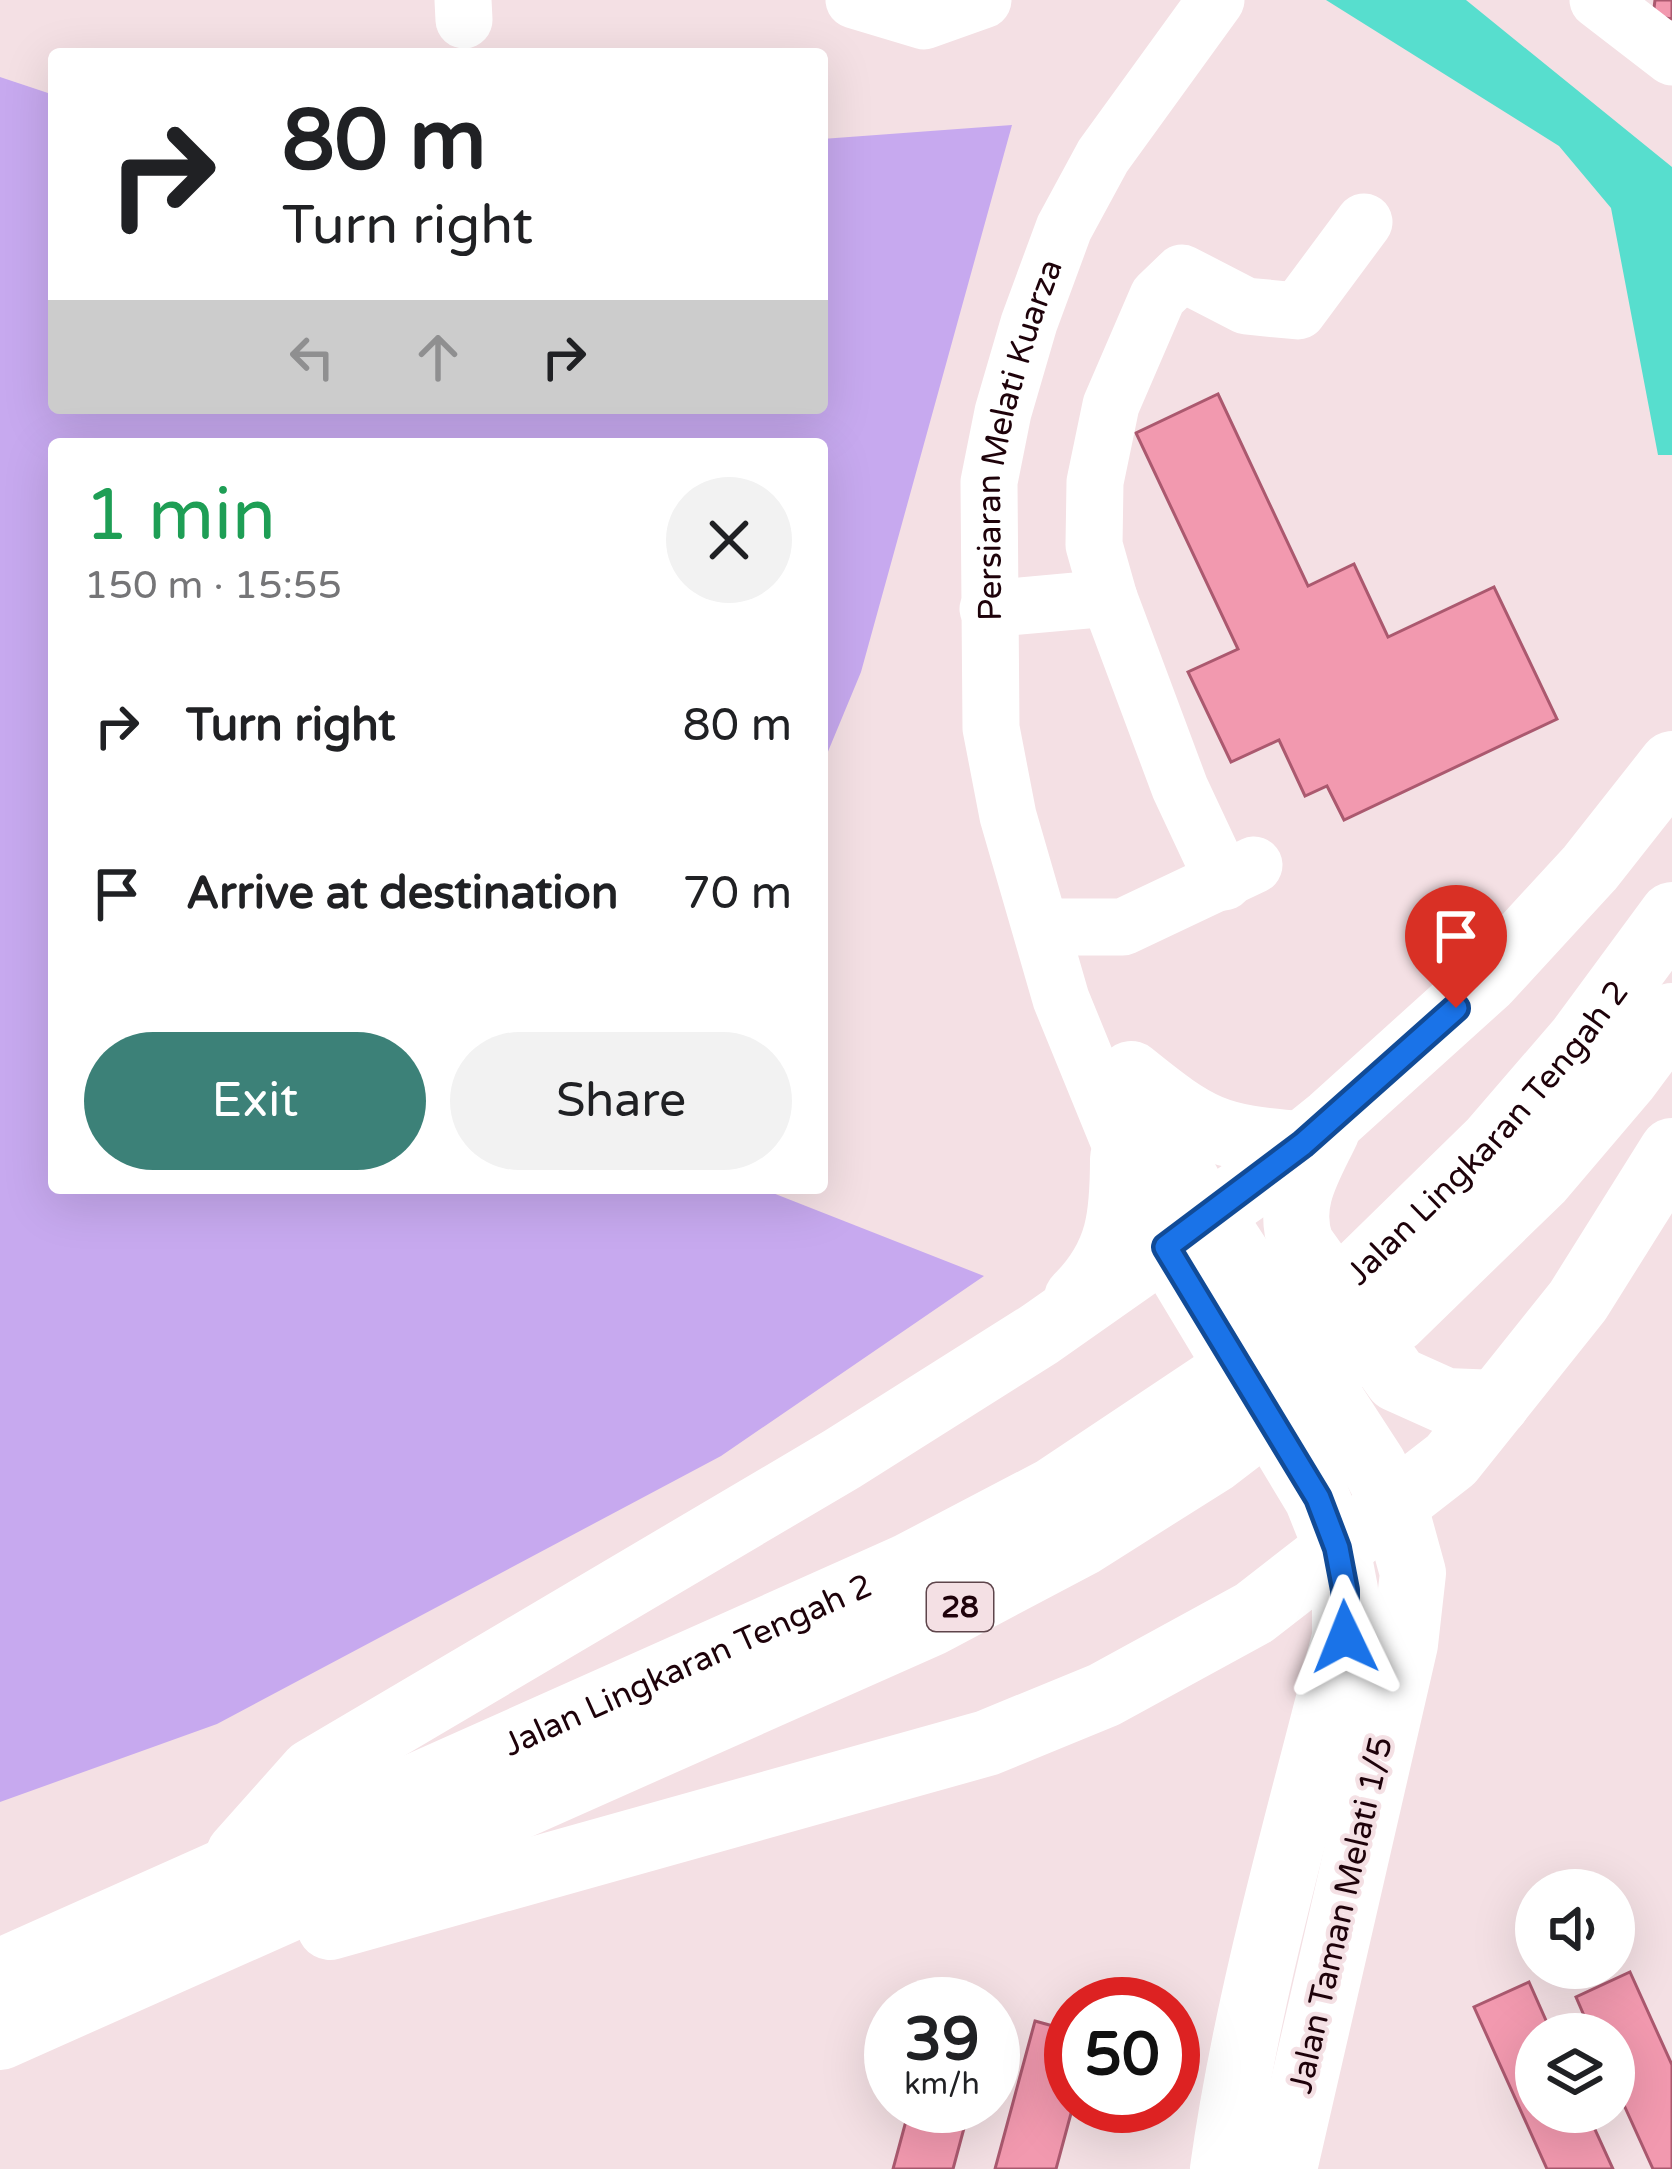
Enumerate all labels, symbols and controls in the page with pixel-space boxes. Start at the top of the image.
text: 80 m [282,91,486,192]
icon: right [84,96,240,252]
text: Turn right [282,193,533,258]
street label: Persiaran Melati Kuarza [969,254,1070,621]
icon: left [279,324,345,390]
icon: ahead [405,324,471,390]
icon: right [531,324,597,390]
text: 1 min [84,473,276,560]
button: close [666,477,792,603]
text: 150 m · 15:55 [84,562,342,609]
icon: right [84,693,150,759]
text: Turn right [186,699,395,753]
text: 80 m [682,699,792,753]
icon: arrive [84,861,150,927]
text: Arrive at destination [186,867,618,921]
text: 70 m [682,867,792,921]
pin [1405,885,1507,1008]
icon: arrive [1423,903,1489,969]
street label: Jalan Lingkaran Tengah 2 [1338,973,1637,1293]
button: Exit [84,1032,426,1170]
button: Share [450,1032,792,1170]
street label: Jalan Lingkaran Tengah 2 [497,1566,878,1764]
position arrow [1282,1574,1408,1700]
road number: 28 [927,1583,993,1631]
street label: Jalan Taman Melati 1/5 [1281,1733,1401,2097]
map controls [1515,1869,1635,2133]
button: sound [1515,1869,1635,1989]
speed limit sign: 50 [1044,1977,1200,2133]
text: 39 [904,2004,980,2076]
button: layers [1515,2013,1635,2133]
text: km/h [904,2066,980,2103]

